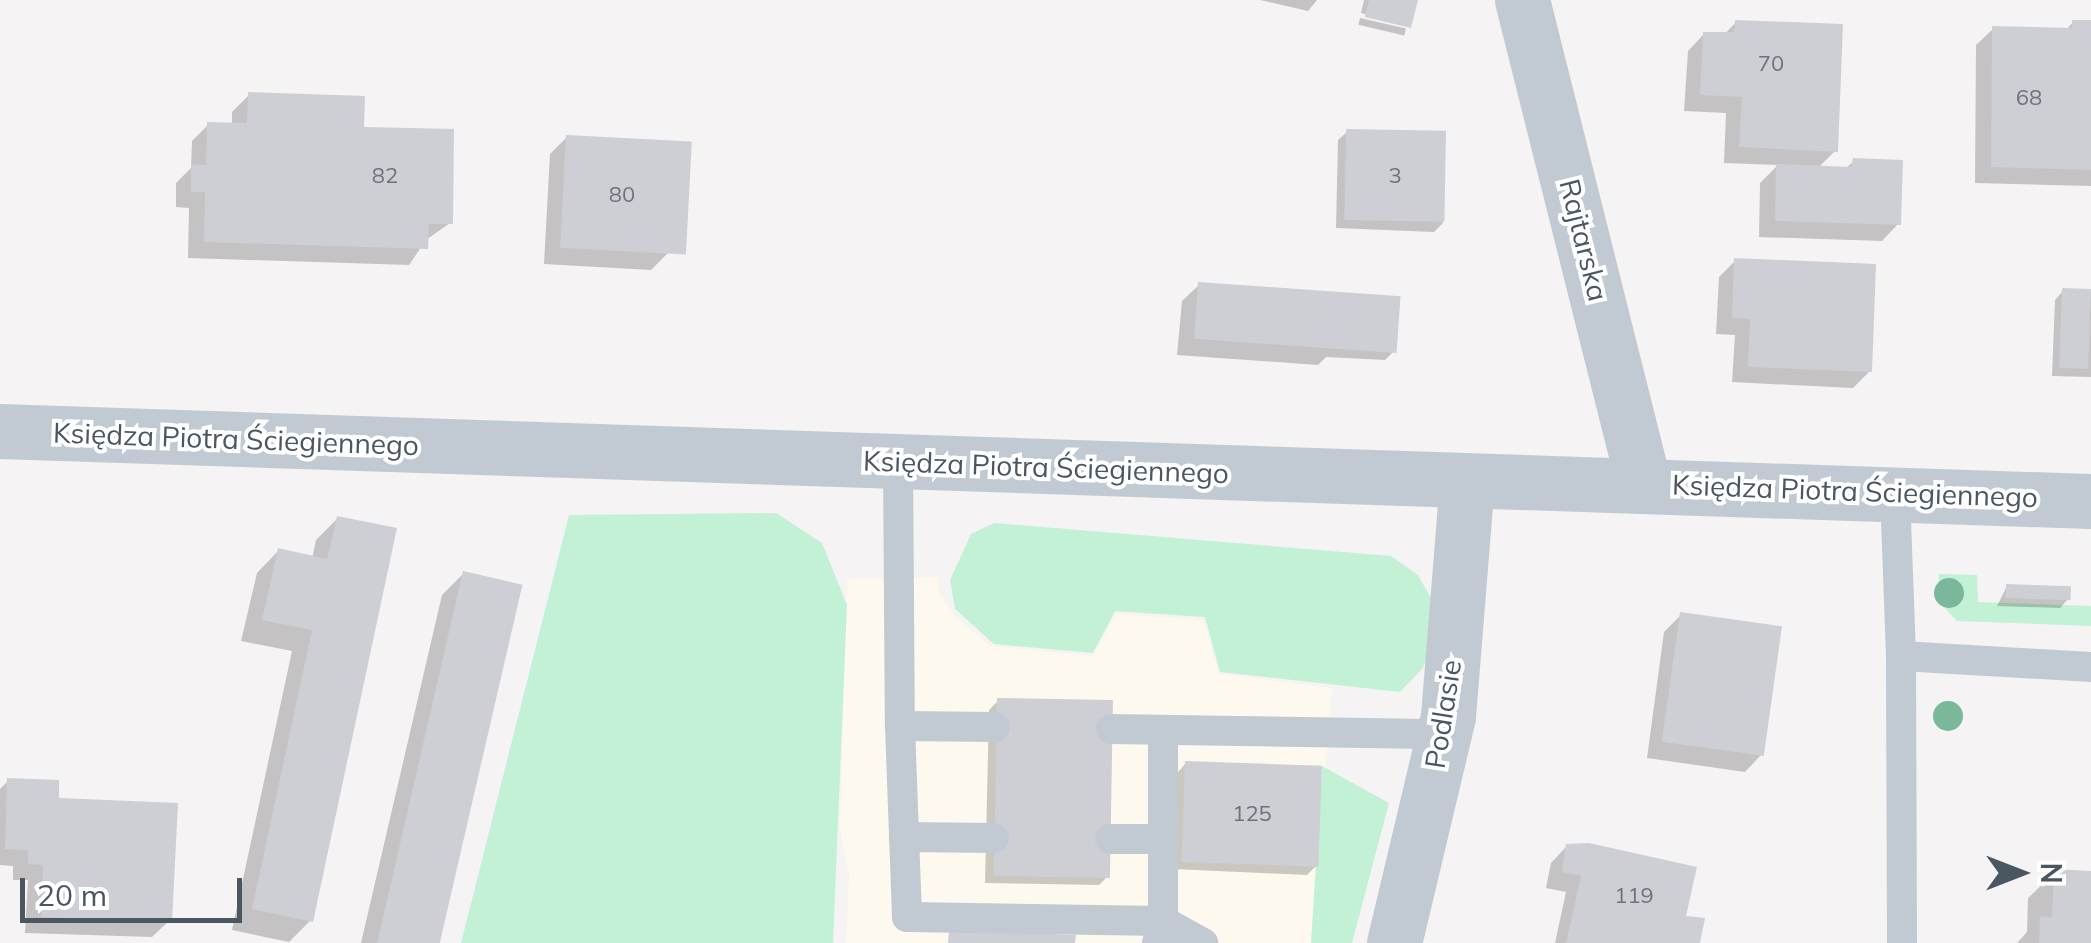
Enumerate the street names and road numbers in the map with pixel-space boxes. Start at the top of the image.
street label: Rajtarska [1553,176,1615,304]
street label: Księdza Piotra Ściegiennego [52,416,420,462]
street label: Księdza Piotra Ściegiennego [862,444,1230,490]
street label: Księdza Piotra Ściegiennego [1671,468,2039,514]
street label: Podlasie [1418,657,1468,771]

